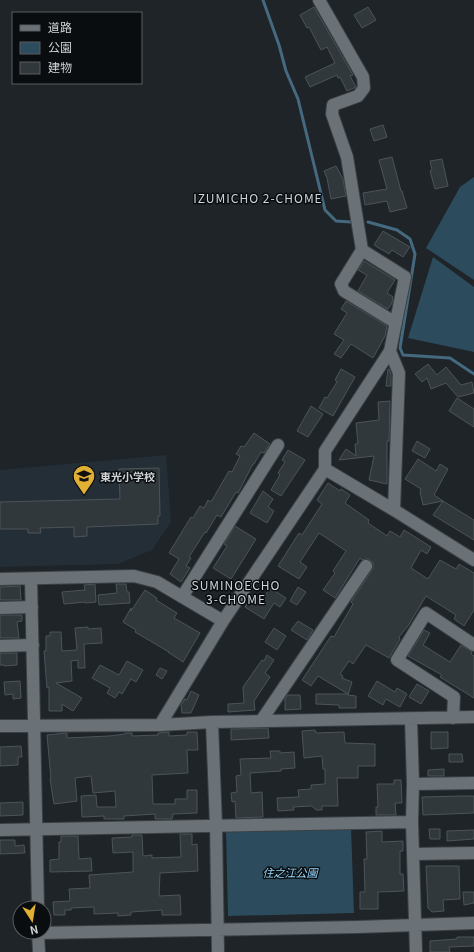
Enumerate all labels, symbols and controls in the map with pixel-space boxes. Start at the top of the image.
legend [12,12,142,84]
text: 道路 [48,18,72,35]
text: 公園 [48,38,72,55]
text: 建物 [48,58,72,75]
district label: IZUMICHO 2-CHOME [193,189,323,206]
school or university icon: 東光小学校 [71,463,97,496]
place label: 東光小学校 [100,468,155,484]
district label: SUMINOECHO 3-CHOME [191,576,281,607]
park label: 住之江公園 [263,864,319,880]
north arrow [12,900,52,940]
text: N [29,922,40,939]

